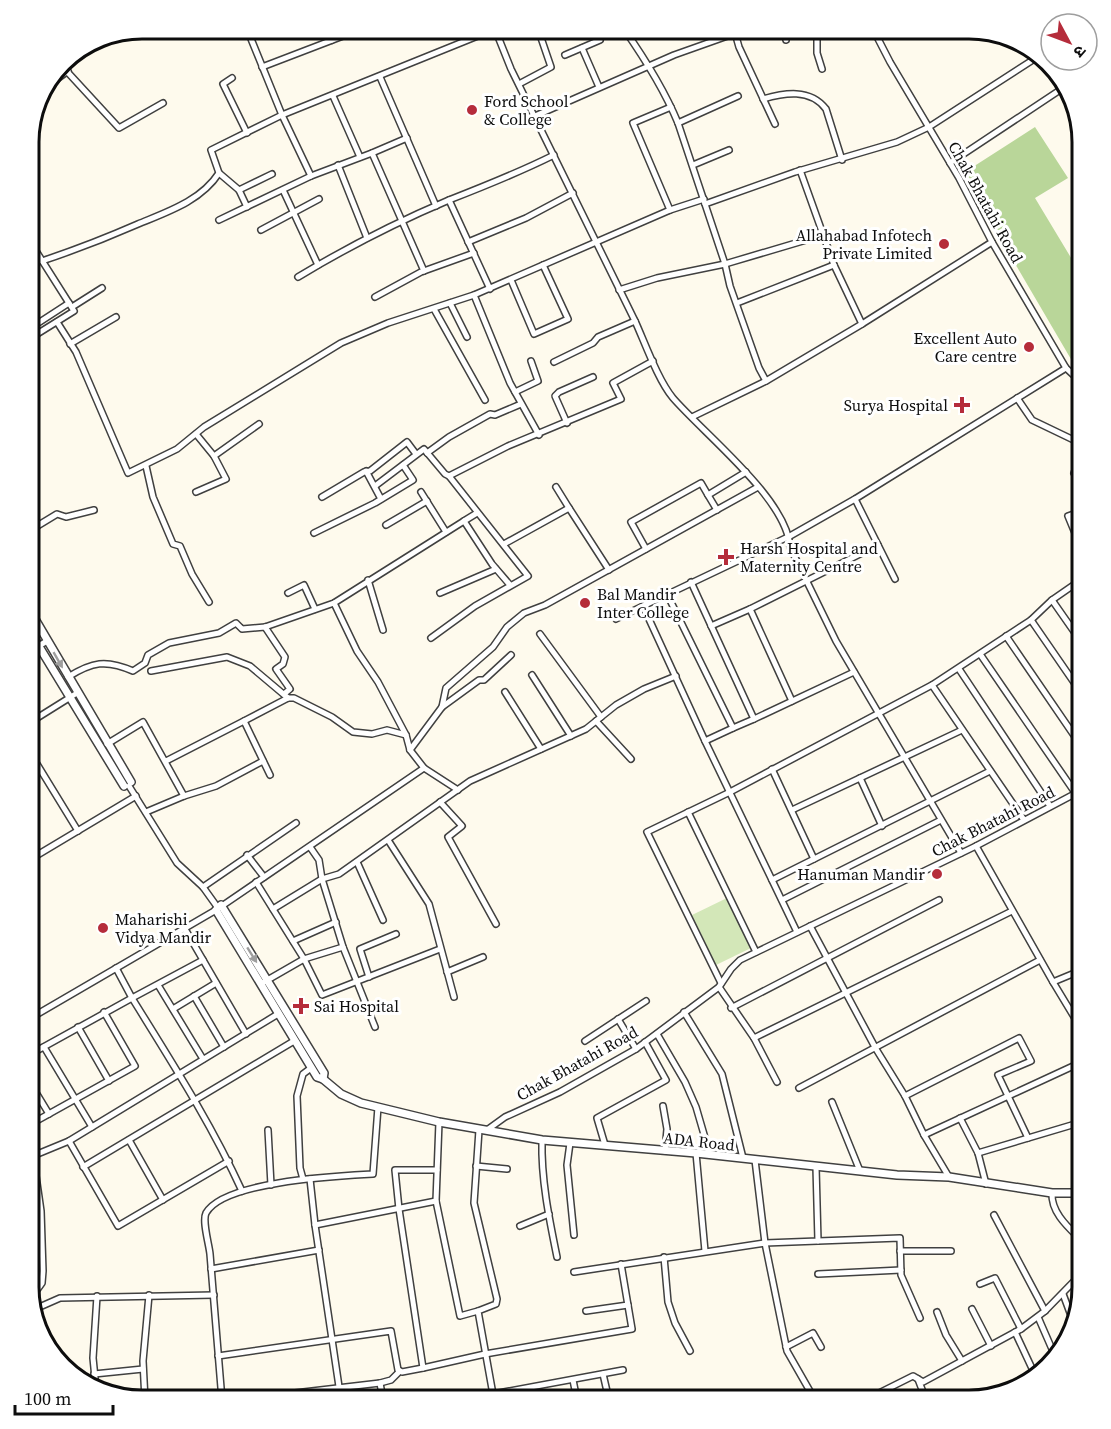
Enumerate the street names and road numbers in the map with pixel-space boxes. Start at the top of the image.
street label: Chak Bhatahi Road [943,137,1029,267]
street label: Chak Bhatahi Road [928,780,1058,862]
street label: Chak Bhatahi Road [512,1020,642,1106]
street label: ADA Road [662,1126,736,1156]

